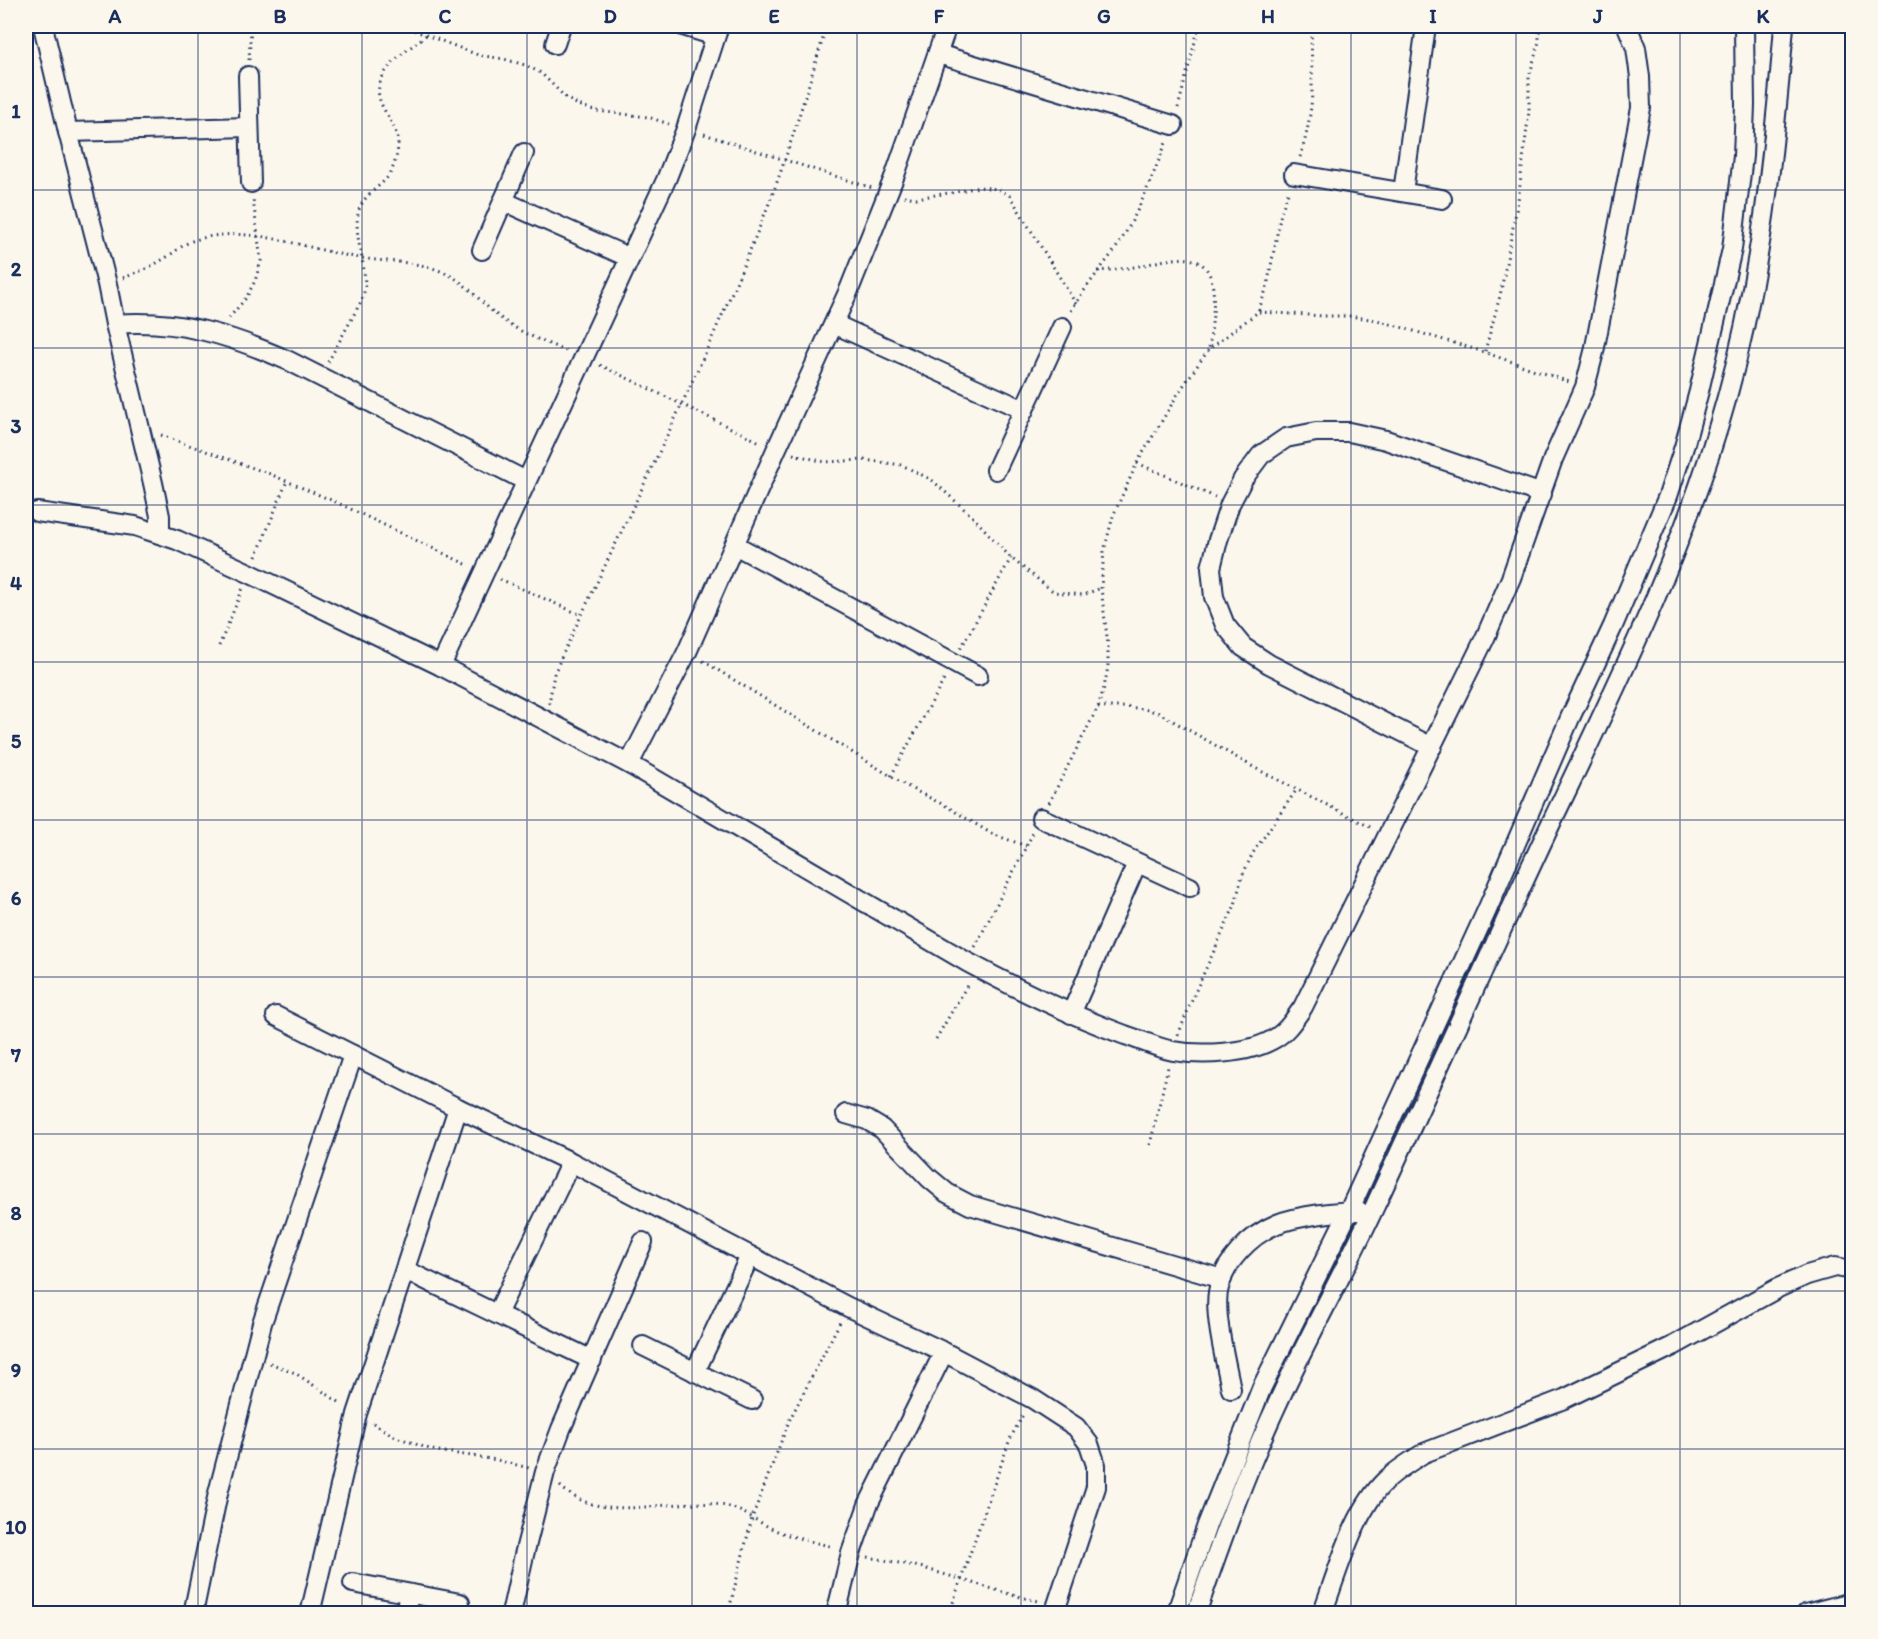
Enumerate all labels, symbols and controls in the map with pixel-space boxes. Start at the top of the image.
text: A [108,4,122,28]
text: B [274,4,287,28]
text: C [439,4,452,28]
text: D [603,4,617,28]
text: E [768,4,780,28]
text: F [934,4,945,28]
text: G [1097,4,1111,28]
text: H [1261,4,1275,28]
text: I [1429,4,1437,28]
text: J [1592,4,1603,28]
text: K [1757,4,1771,28]
text: 1 [11,99,21,123]
text: 2 [11,257,22,281]
text: 3 [11,414,22,438]
text: 4 [10,571,22,595]
text: 5 [11,729,22,753]
text: 6 [11,886,22,910]
text: 7 [10,1043,21,1067]
text: 8 [11,1201,22,1225]
text: 9 [11,1358,21,1382]
text: 10 [5,1515,27,1539]

